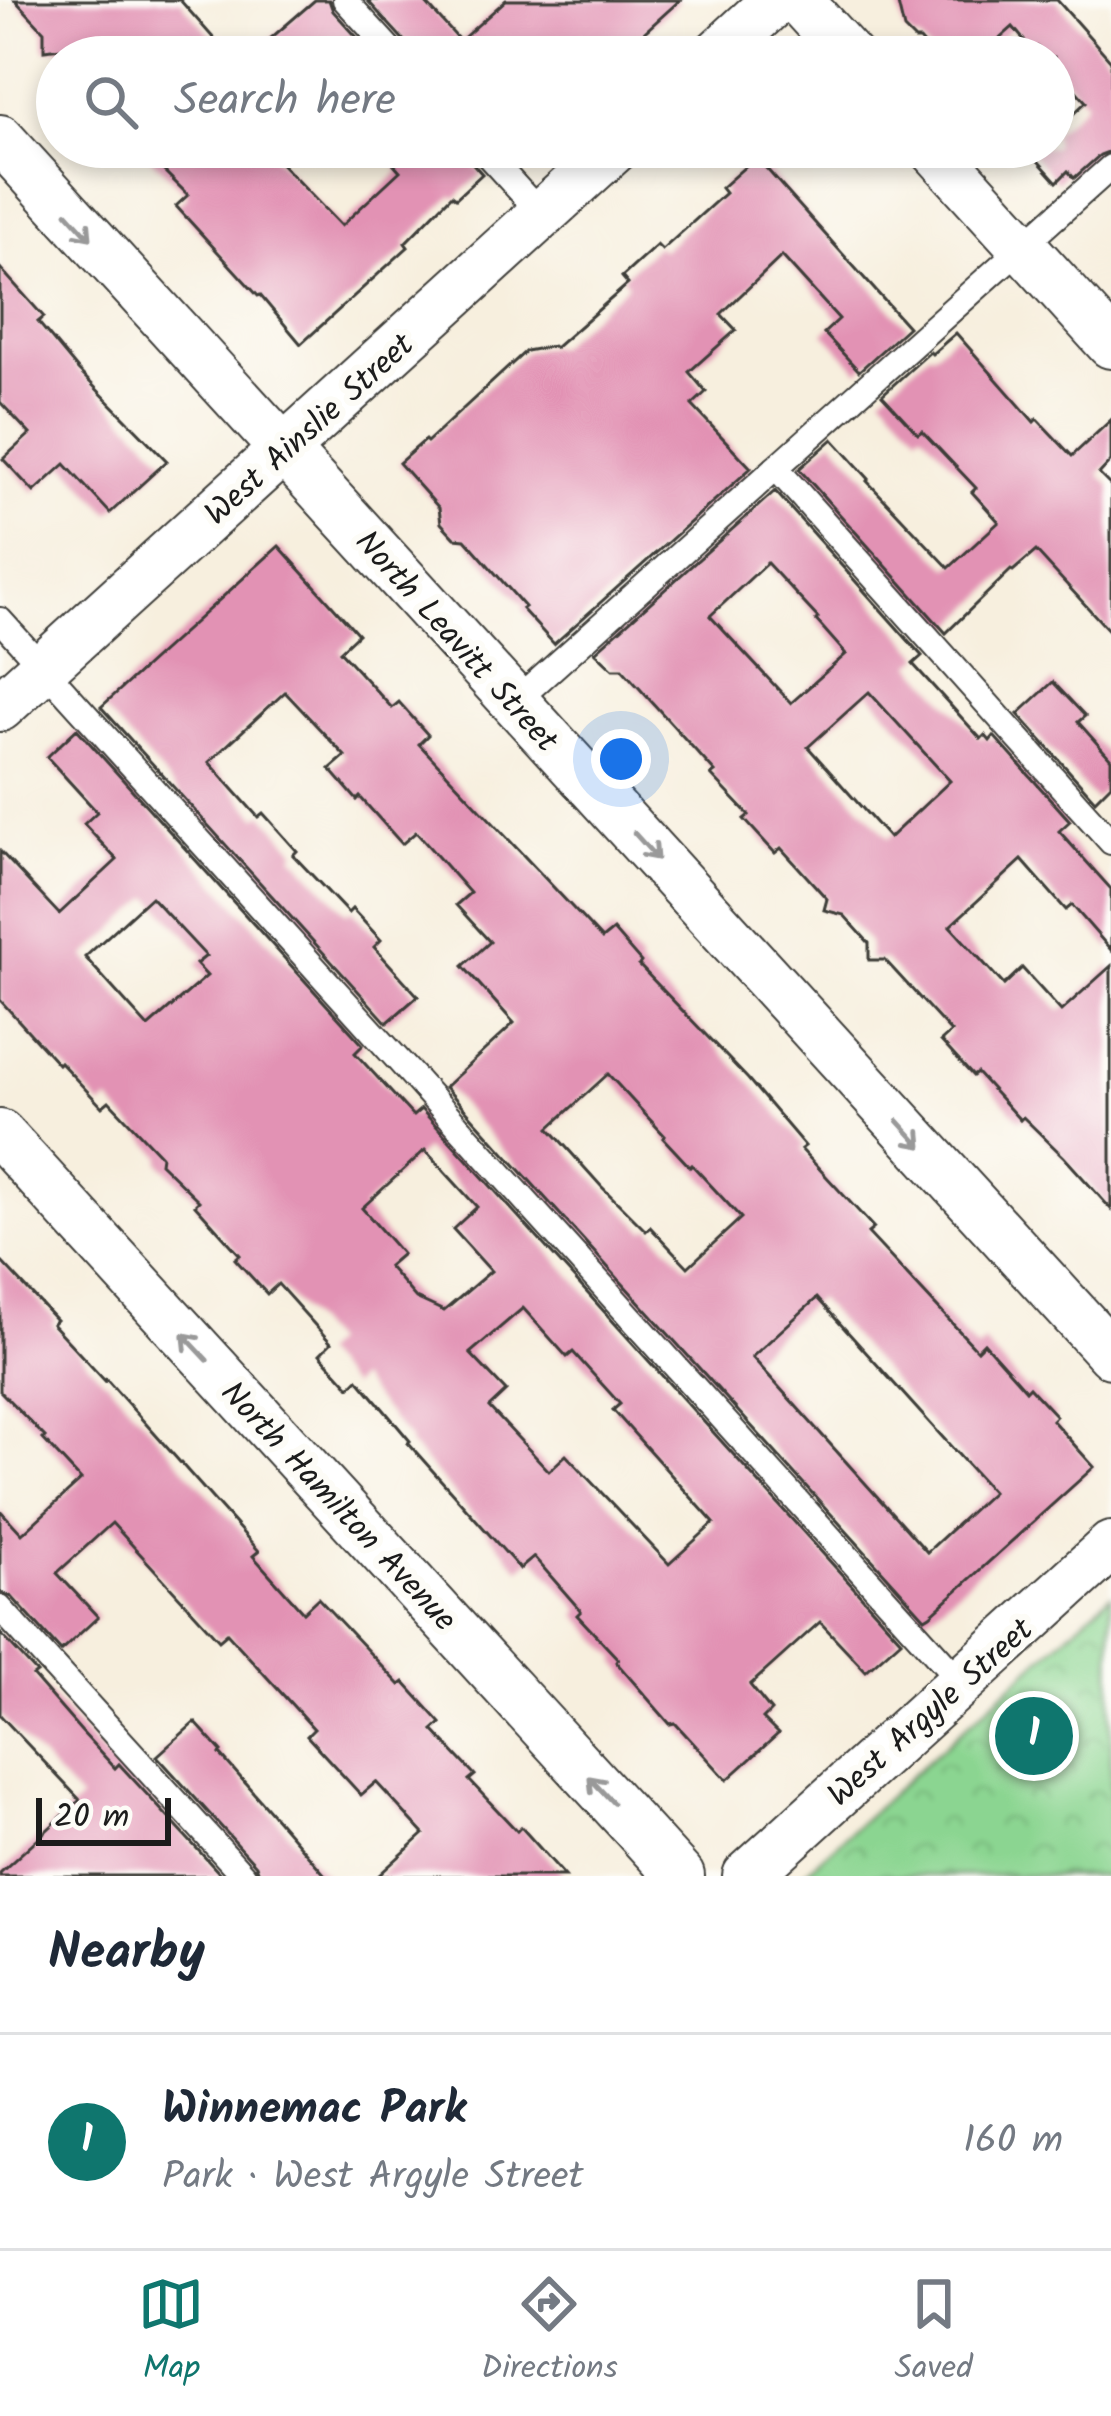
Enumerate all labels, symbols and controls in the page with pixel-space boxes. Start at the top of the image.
search box [36,36,1075,168]
text: Search here [174,66,396,138]
icon: search [78,69,144,135]
one-way arrow [65,210,92,240]
street label: West Ainslie Street [193,320,429,540]
street label: North Leavitt Street [341,519,571,767]
your location [591,729,651,789]
one-way arrow [632,831,660,861]
one-way arrow [895,1119,923,1149]
one-way arrow [182,1333,209,1363]
street label: North Hamilton Avenue [206,1370,469,1645]
street label: West Argyle Street [816,1605,1048,1821]
pin: 1 [995,1691,1073,1781]
one-way arrow [588,1775,615,1805]
scale bar [36,1792,171,1845]
text: 20 m [54,1792,129,1845]
text: Nearby [48,1914,205,1995]
text: Winnemac Park [162,2075,466,2147]
text: 1 [81,2111,93,2173]
text: 160 m [963,2111,1063,2173]
text: Park · West Argyle Street [162,2147,584,2209]
tab: Map [138,2271,204,2396]
tab: Directions [481,2271,618,2396]
tab: Saved [894,2271,973,2396]

